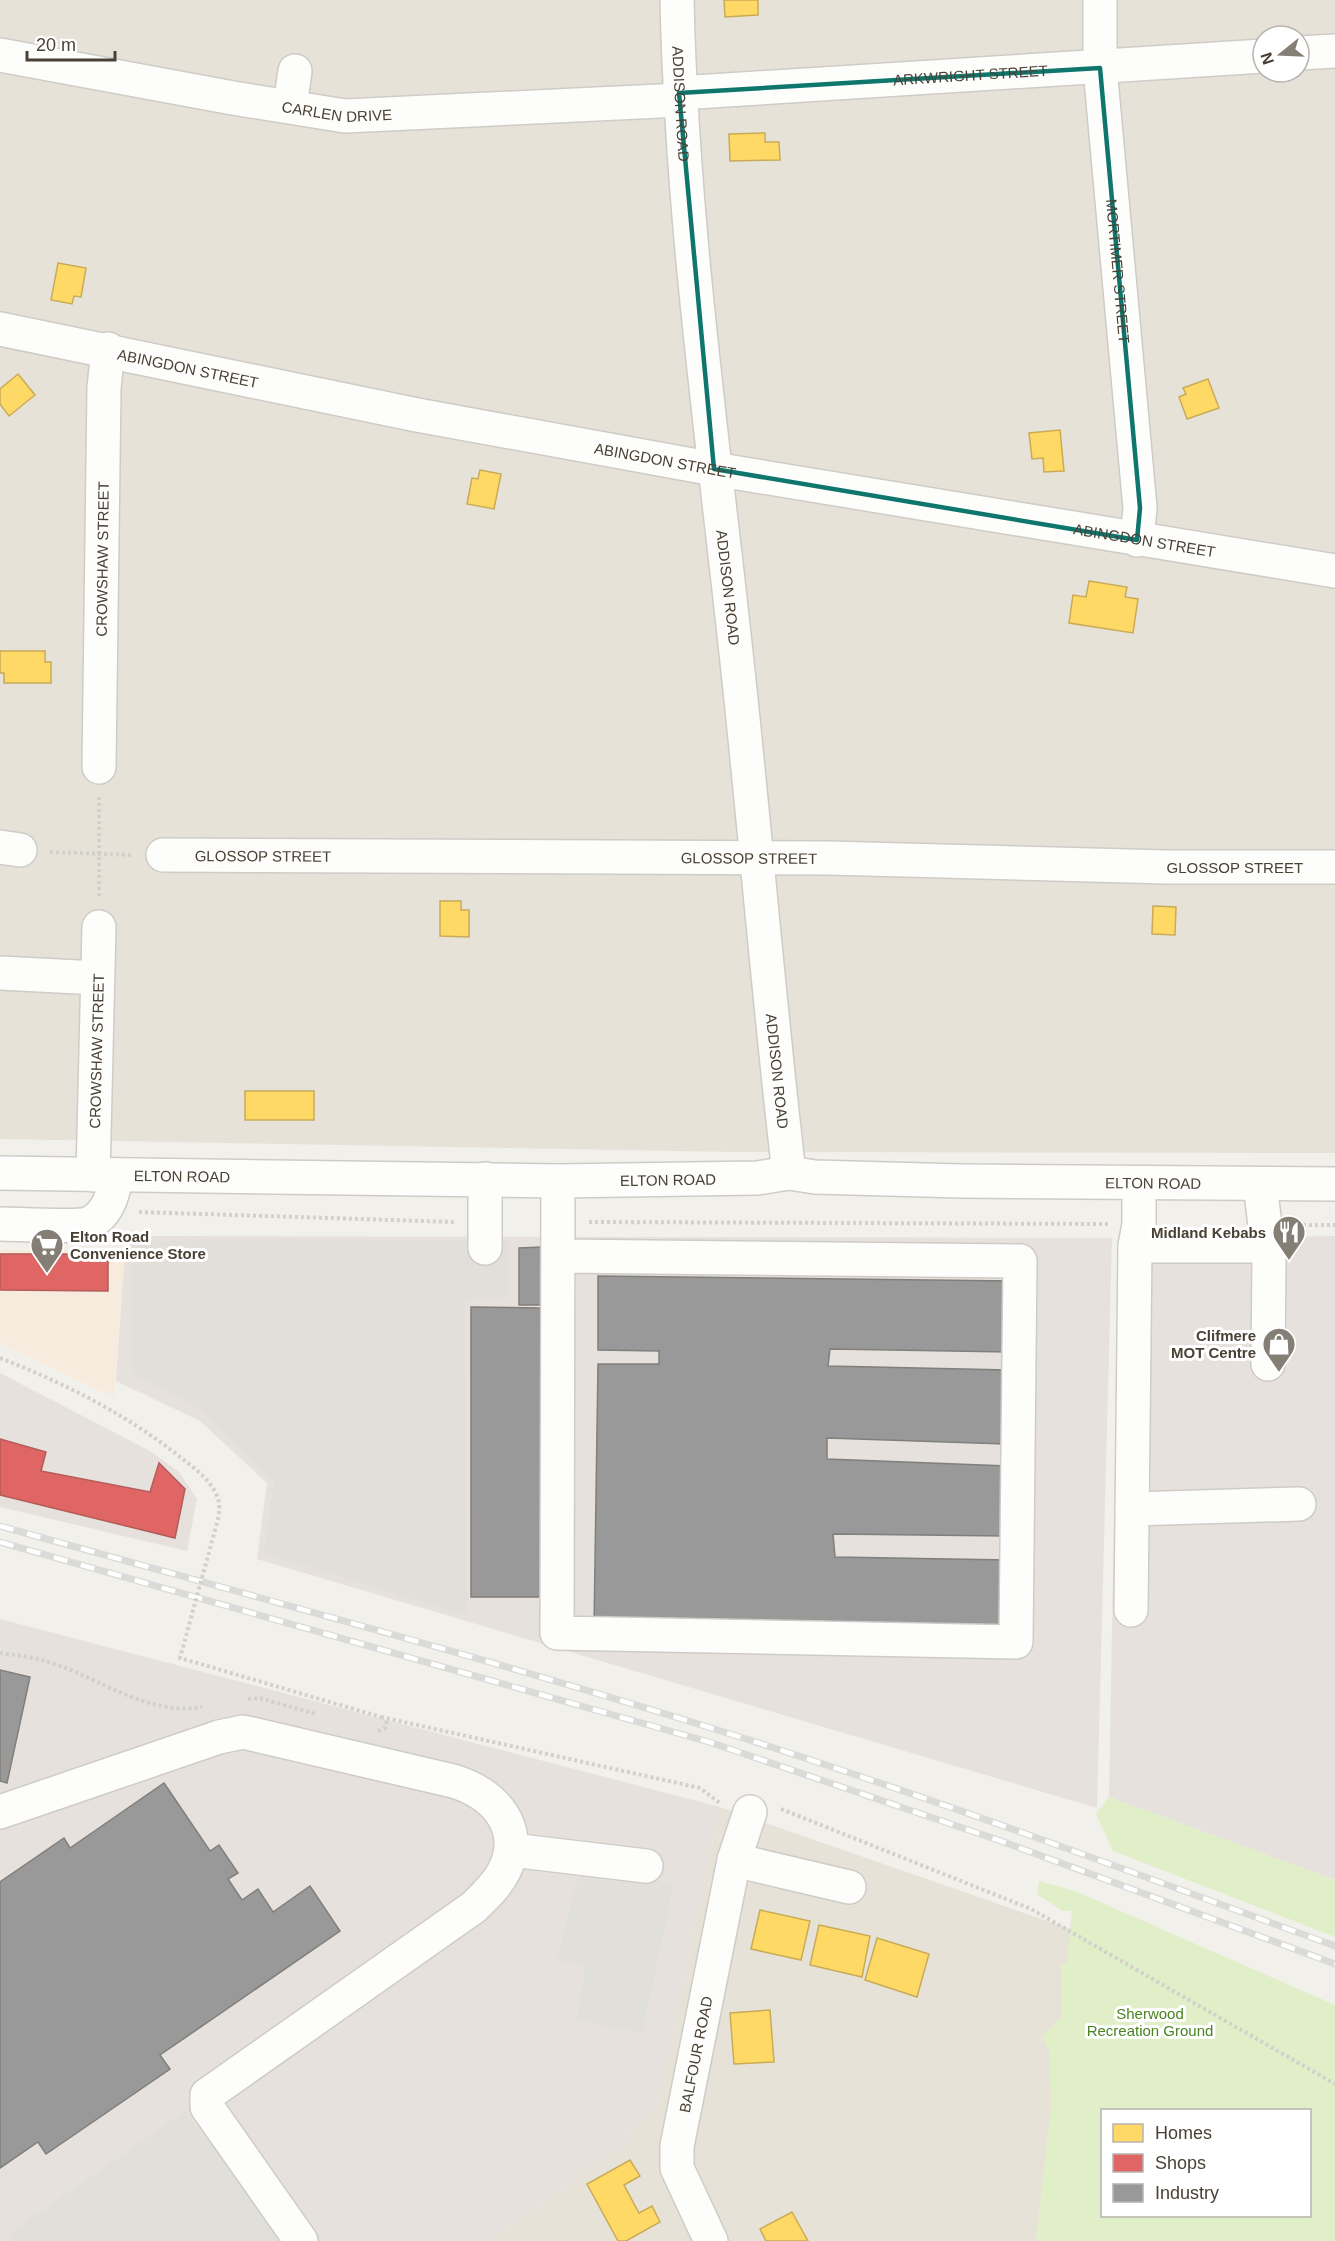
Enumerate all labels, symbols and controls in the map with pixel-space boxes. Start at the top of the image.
scale bar [27,24,116,62]
north arrow [1251,24,1311,84]
text: 20 m [36,35,76,55]
street label: ADDISON ROAD [670,46,693,163]
text: N [1257,50,1277,67]
street label: ARKWRIGHT STREET [893,61,1048,88]
street label: CARLEN DRIVE [281,97,392,125]
street label: MORTIMER STREET [1103,198,1133,344]
street label: ABINGDON STREET [116,345,260,391]
street label: ABINGDON STREET [593,439,737,481]
street label: CROWSHAW STREET [92,481,111,637]
street label: ABINGDON STREET [1072,520,1217,560]
street label: ADDISON ROAD [714,529,744,646]
street label: GLOSSOP STREET [195,847,331,864]
street label: GLOSSOP STREET [681,849,817,866]
street label: GLOSSOP STREET [1167,859,1303,876]
street label: CROWSHAW STREET [86,973,106,1129]
street label: ADDISON ROAD [763,1012,792,1130]
street label: ELTON ROAD [134,1166,230,1185]
street label: ELTON ROAD [620,1170,716,1189]
street label: ELTON ROAD [1105,1174,1201,1191]
restaurant icon: Midland Kebabs [1271,1214,1307,1261]
place label: Midland Kebabs [1151,1224,1266,1241]
supermarket icon: Elton Road Convenience Store [29,1227,65,1274]
place label: Elton Road Convenience Store [70,1228,206,1262]
shop icon: Clifmere MOT Centre [1261,1326,1297,1373]
place label: Clifmere MOT Centre [1171,1327,1256,1361]
street label: BALFOUR ROAD [675,1994,715,2114]
park label: Sherwood Recreation Ground [1087,2005,1213,2039]
legend [1101,2109,1311,2217]
text: Homes [1155,2123,1212,2143]
text: Shops [1155,2153,1206,2173]
text: Industry [1155,2183,1219,2203]

